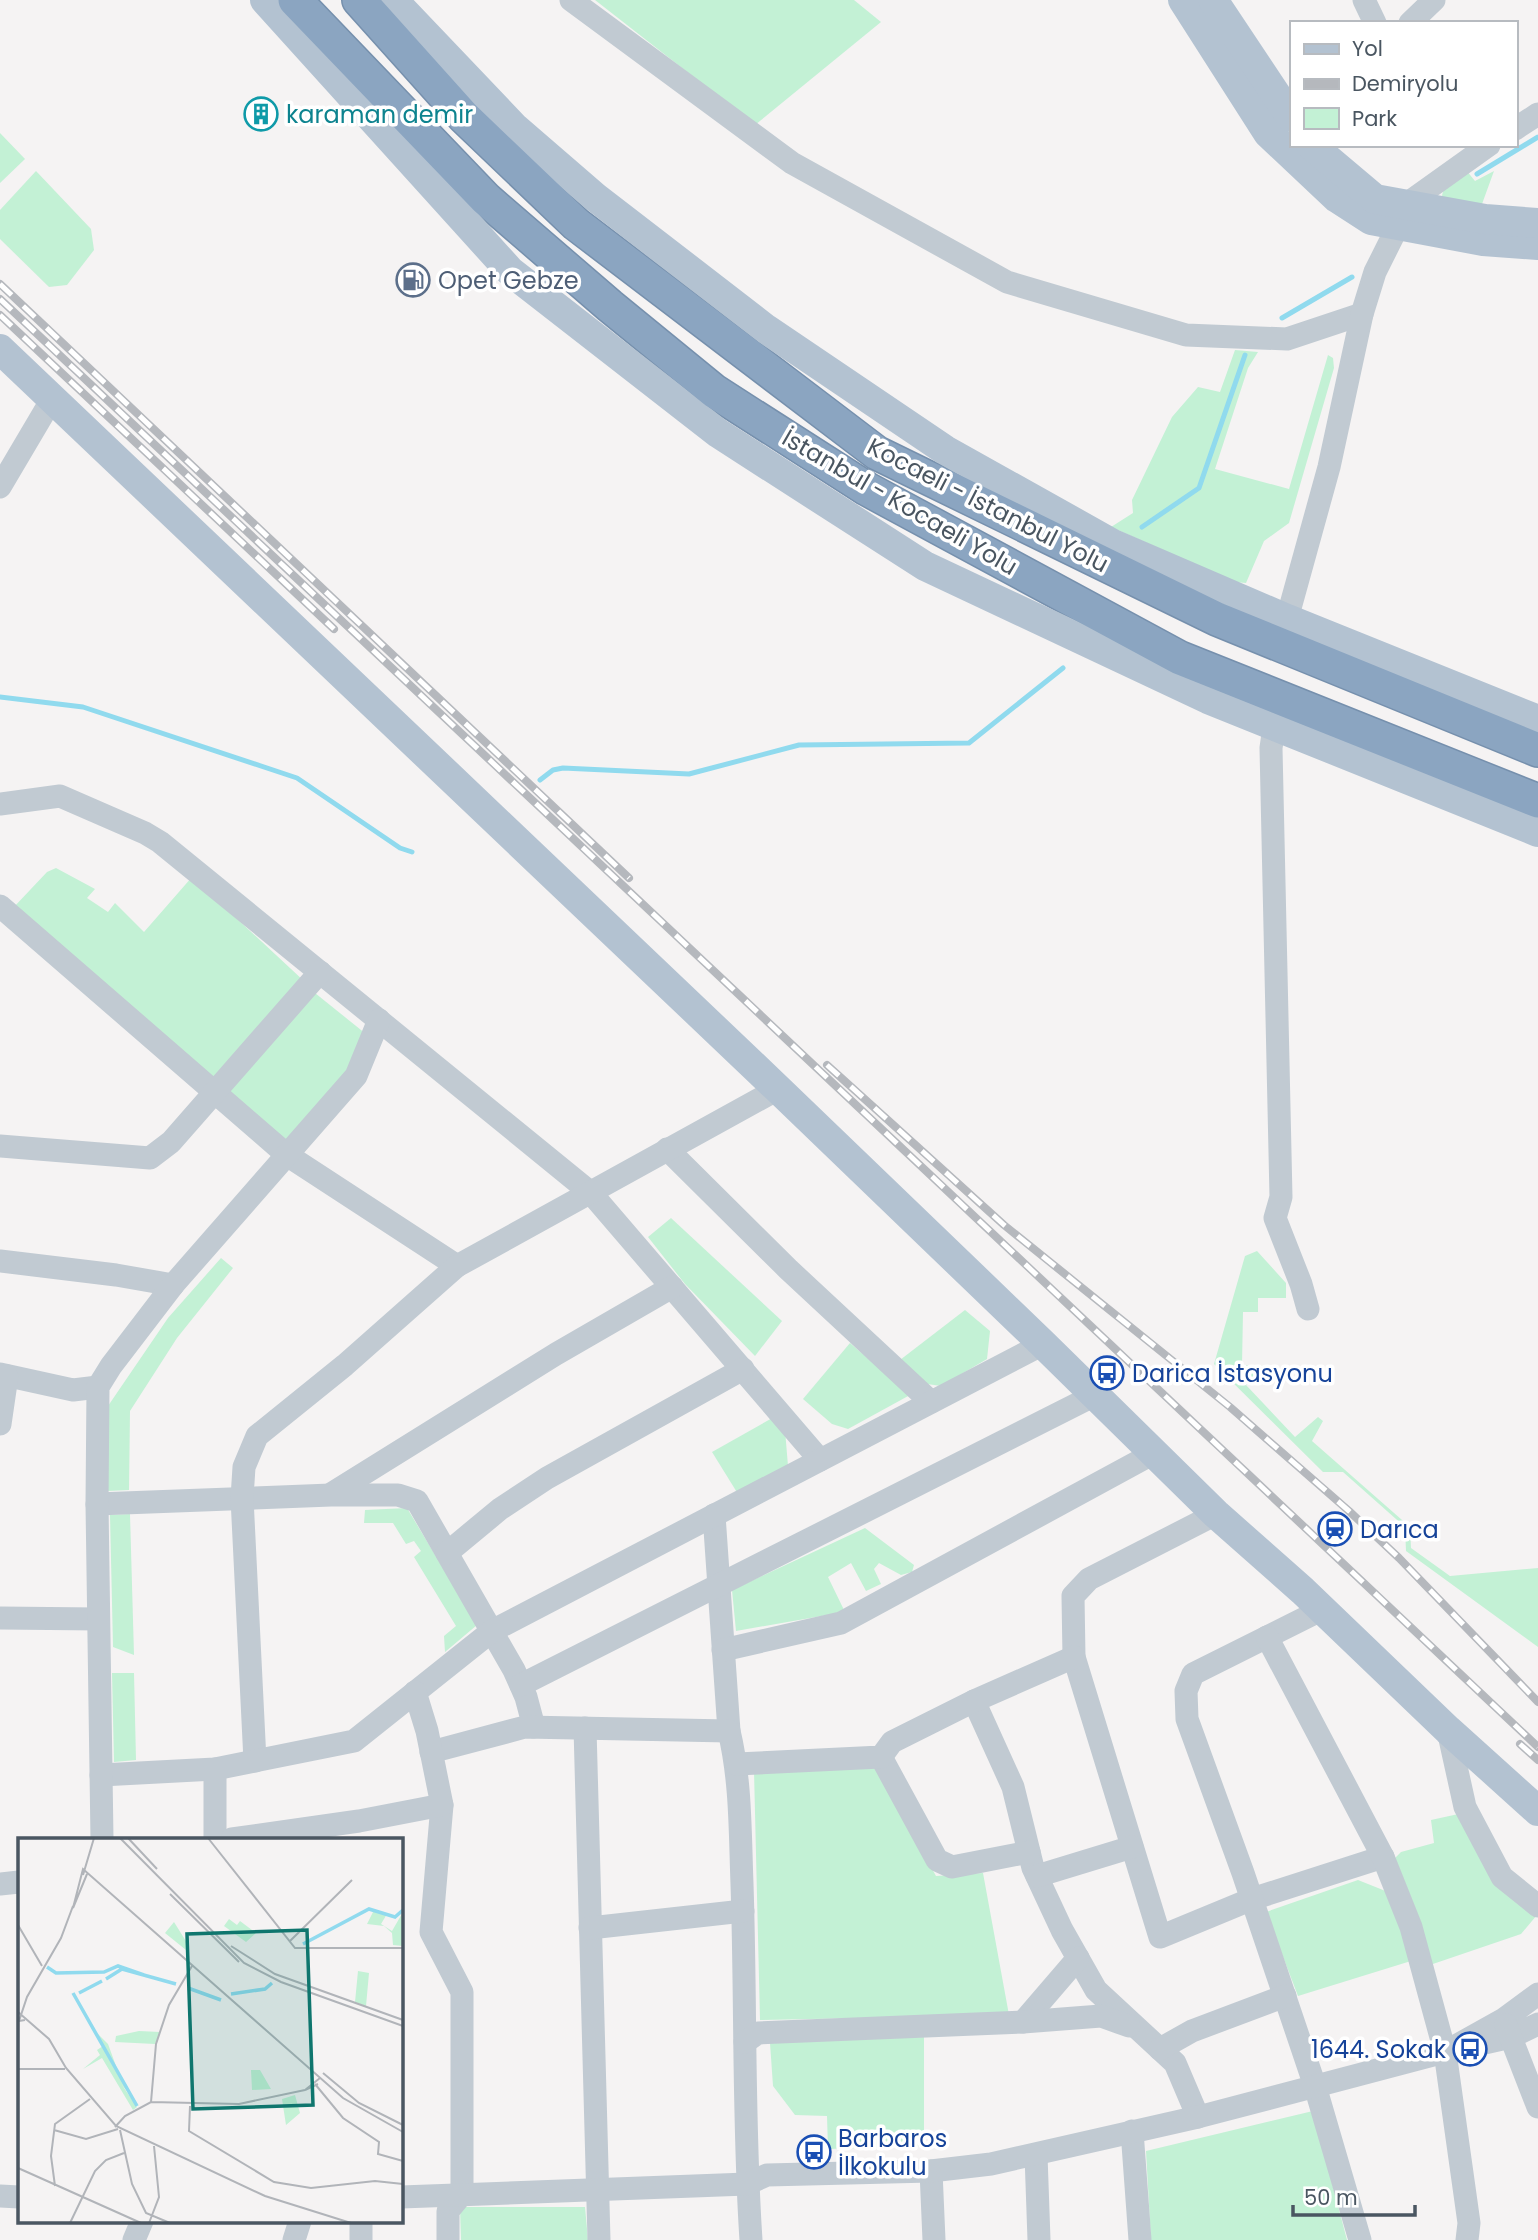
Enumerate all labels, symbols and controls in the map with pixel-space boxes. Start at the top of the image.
legend [1290,21,1517,147]
text: Yol [1352,34,1383,63]
text: Demiryolu [1352,69,1458,98]
building icon: karaman demir [242,95,280,133]
place label: karaman demir [286,98,473,131]
text: Park [1352,104,1397,133]
fuel station icon: Opet Gebze [394,261,432,299]
place label: Opet Gebze [438,264,579,297]
street label: İstanbul - Kocaeli Yolu [776,421,1024,583]
street label: Kocaeli - İstanbul Yolu [862,430,1114,580]
bus stop icon: Darica İstasyonu [1088,1354,1126,1392]
place label: Darica İstasyonu [1132,1357,1333,1390]
station icon: Darıca [1316,1510,1354,1548]
place label: Darıca [1360,1513,1439,1546]
inset map [18,1838,402,2222]
bus stop icon: 1644. Sokak [1451,2030,1489,2068]
place label: 1644. Sokak [1311,2033,1447,2066]
place label: Barbaros İlkokulu [838,2122,947,2183]
bus stop icon: Barbaros İlkokulu [795,2133,833,2171]
scale bar [1293,2174,1416,2218]
text: 50 m [1304,2183,1358,2212]

